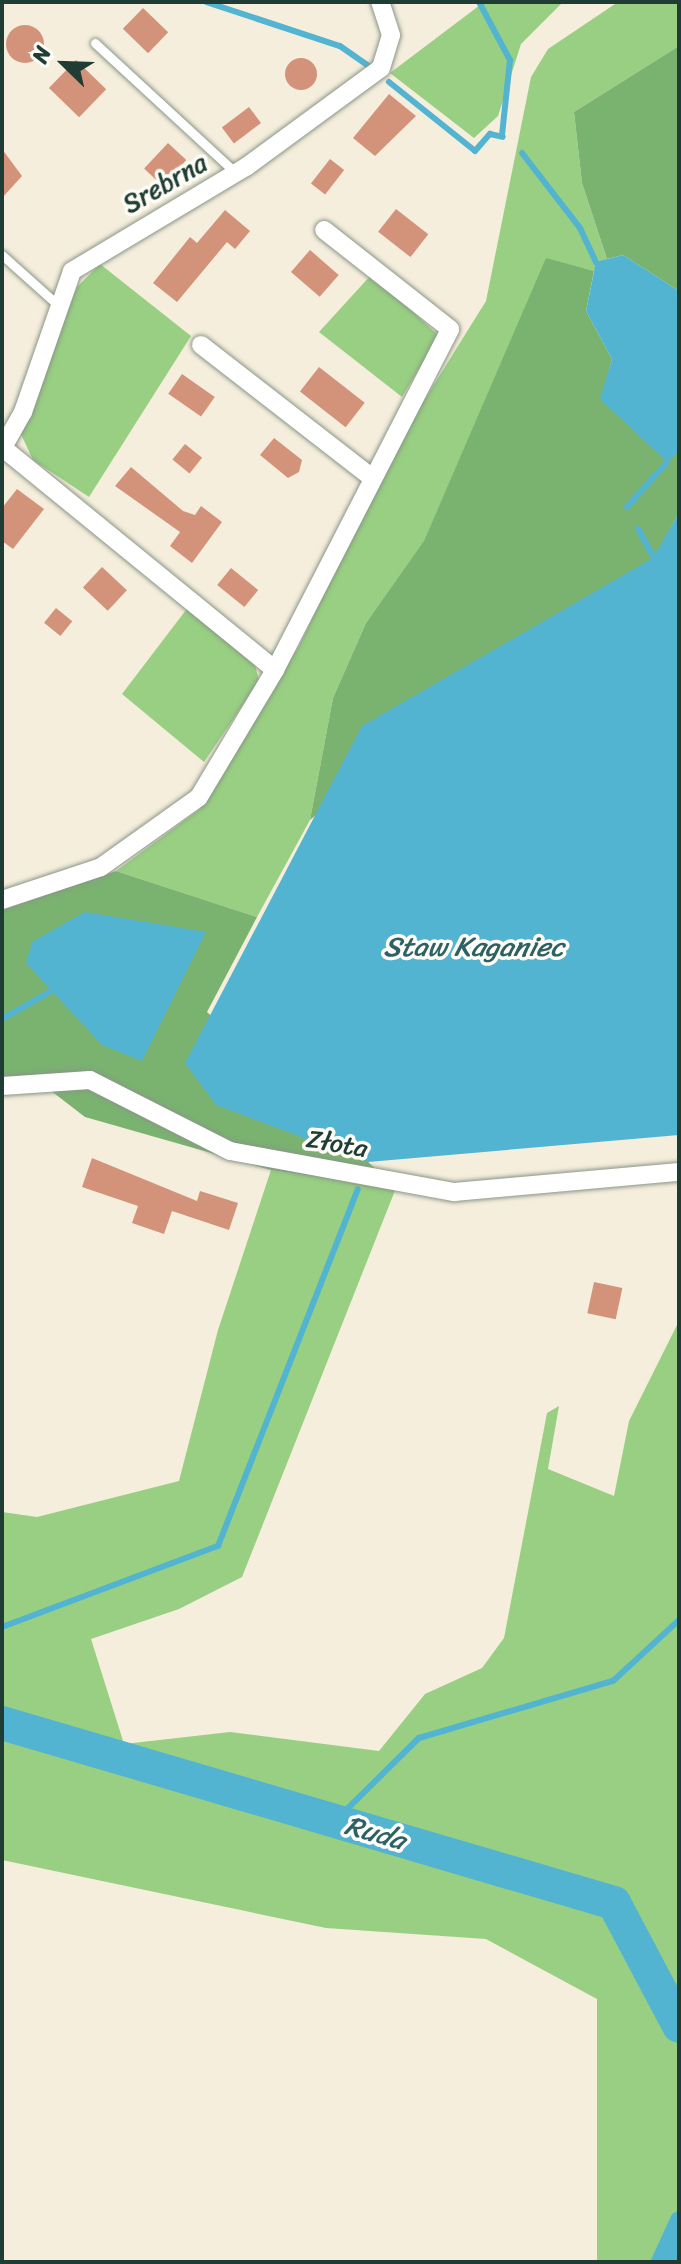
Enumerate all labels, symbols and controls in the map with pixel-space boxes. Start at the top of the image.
north arrow [24,24,104,104]
text: N [21,40,62,69]
street label: Srebrna [117,147,213,221]
water label: Staw Kaganiec [384,930,564,964]
street label: Złota [304,1123,370,1165]
water label: Ruda [341,1808,409,1858]

